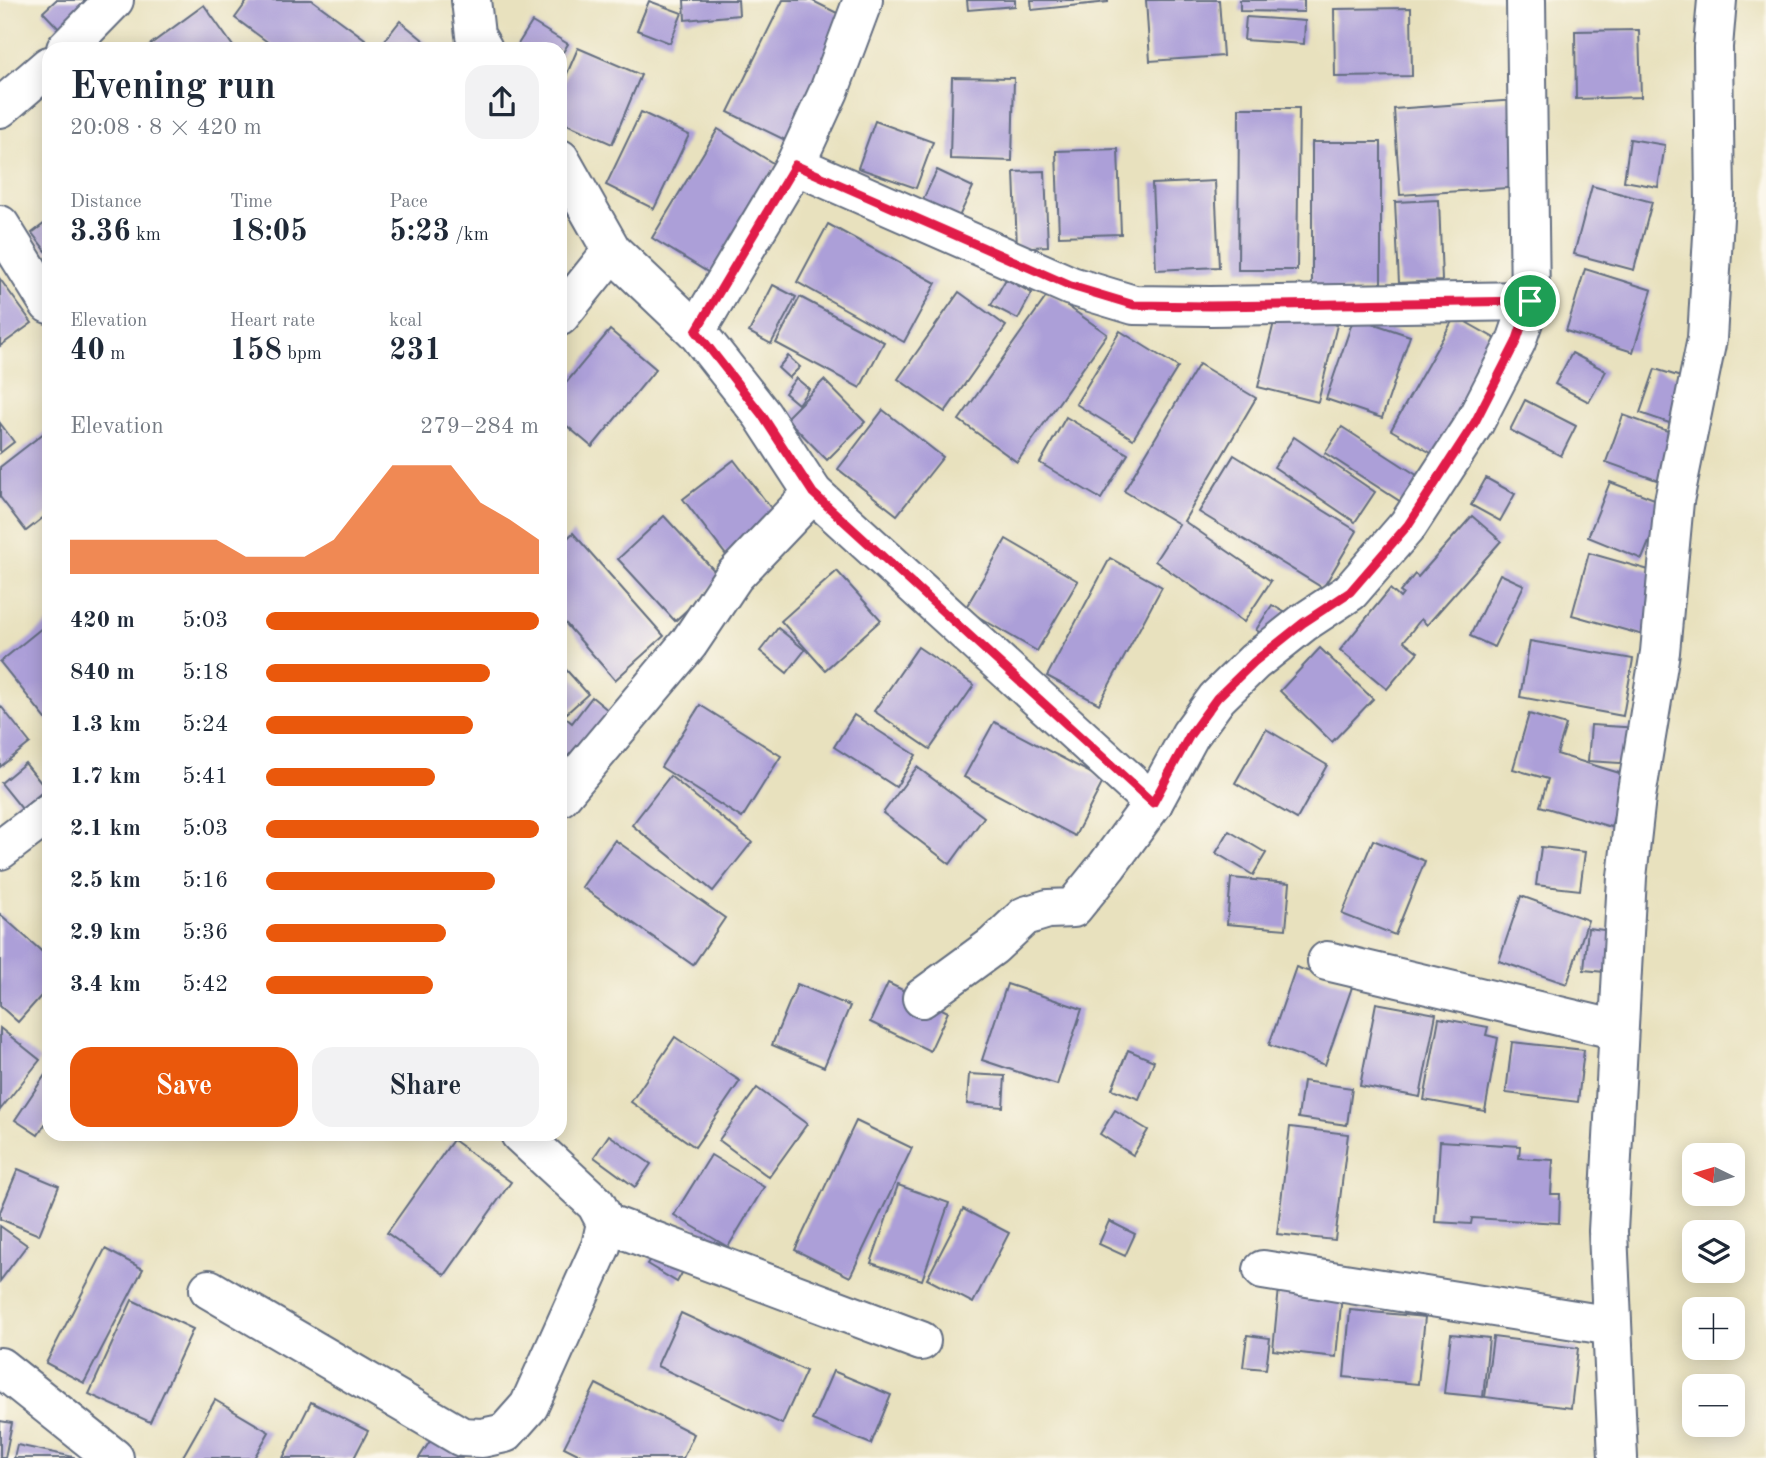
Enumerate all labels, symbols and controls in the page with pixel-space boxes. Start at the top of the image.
button: share [465,65,539,139]
text: Evening run [70,69,276,107]
text: 20:08 · 8 × 420 m [70,116,262,139]
text: Distance [70,193,142,212]
text: Time [230,193,272,212]
text: Pace [389,193,428,212]
text: 3.36 [70,217,131,247]
text: 18:05 [230,217,308,247]
text: 5:23 [389,217,450,247]
text: km [131,226,161,245]
text: /km [450,226,489,245]
pin [1500,271,1560,331]
icon: arrive [1511,282,1549,320]
text: Elevation [70,312,147,331]
text: Heart rate [230,312,315,331]
text: kcal [389,312,422,331]
text: 40 [70,336,105,366]
text: 158 [230,336,282,366]
text: 231 [389,336,442,366]
text: m [105,345,125,364]
text: bpm [282,345,322,364]
text: Elevation [70,415,164,438]
text: 279–284 m [420,415,539,438]
text: 420 m [70,609,135,632]
text: 5:03 [182,609,228,632]
text: 840 m [70,661,135,684]
text: 5:18 [182,661,228,684]
text: 1.3 km [70,713,141,736]
text: 5:24 [182,713,228,736]
text: 1.7 km [70,765,141,788]
text: 5:41 [182,765,228,788]
text: 2.1 km [70,817,141,840]
text: 5:03 [182,817,228,840]
text: 2.5 km [70,869,141,892]
text: 5:16 [182,869,228,892]
text: 2.9 km [70,921,141,944]
text: 5:36 [182,921,228,944]
text: 3.4 km [70,973,141,996]
text: 5:42 [182,973,228,996]
button: Save [70,1047,298,1127]
button: Share [312,1047,539,1127]
north arrow [1682,1143,1745,1206]
map controls [1682,1143,1745,1437]
button: layers [1682,1220,1745,1283]
button: + [1682,1297,1745,1360]
button: − [1682,1374,1745,1437]

